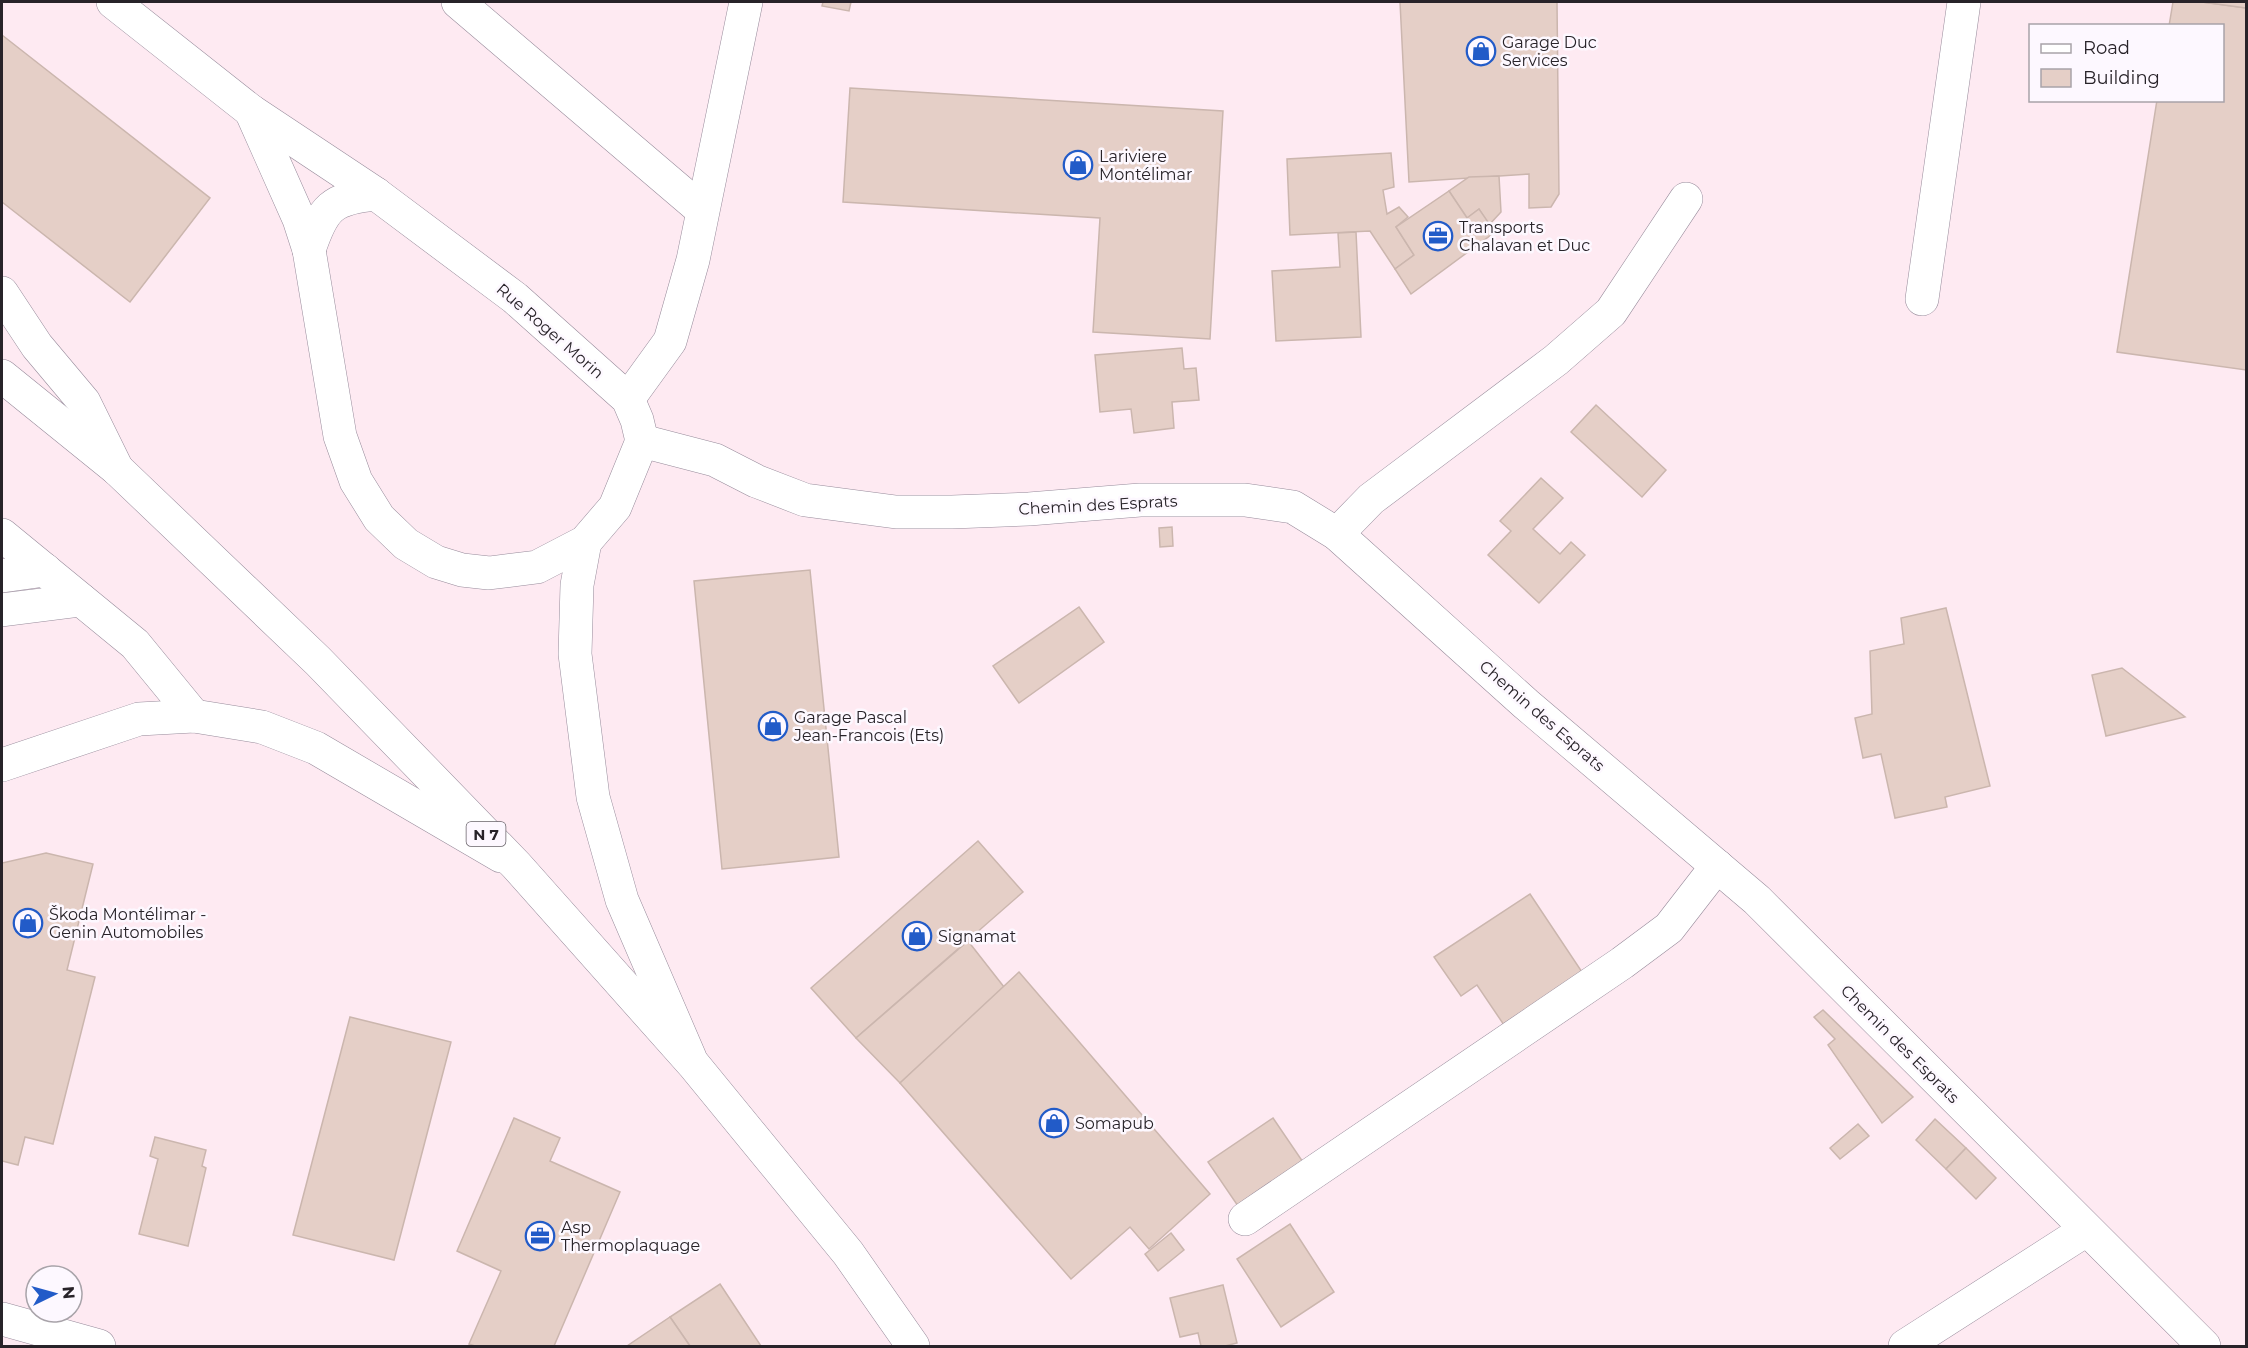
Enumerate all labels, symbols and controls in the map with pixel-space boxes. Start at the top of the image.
legend [2029,24,2224,102]
place label: Garage Duc Services [1502,33,1597,70]
shop icon: Garage Duc Services [1465,35,1497,67]
text: Road [2083,37,2130,59]
text: Building [2083,67,2160,89]
place label: Lariviere Montélimar [1099,147,1192,184]
shop icon: Lariviere Montélimar [1062,149,1094,181]
place label: Transports Chalavan et Duc [1459,218,1590,255]
office icon: Transports Chalavan et Duc [1422,220,1454,252]
street label: Rue Roger Morin [493,279,607,383]
street label: Chemin des Esprats [1018,491,1178,519]
street label: Chemin des Esprats [1476,657,1609,776]
place label: Garage Pascal Jean-Francois (Ets) [793,708,944,745]
shop icon: Garage Pascal Jean-Francois (Ets) [757,710,789,742]
road number: N 7 [466,822,506,846]
place label: Škoda Montélimar - Genin Automobiles [49,905,206,942]
shop icon: Škoda Montélimar - Genin Automobiles [12,907,44,939]
shop icon: Signamat [901,920,933,952]
place label: Signamat [938,927,1017,946]
street label: Chemin des Esprats [1837,981,1963,1107]
shop icon: Somapub [1038,1107,1070,1139]
place label: Somapub [1075,1114,1154,1133]
place label: Asp Thermoplaquage [561,1218,700,1255]
office icon: Asp Thermoplaquage [524,1220,556,1252]
north arrow [24,1264,84,1324]
text: N [58,1285,78,1300]

